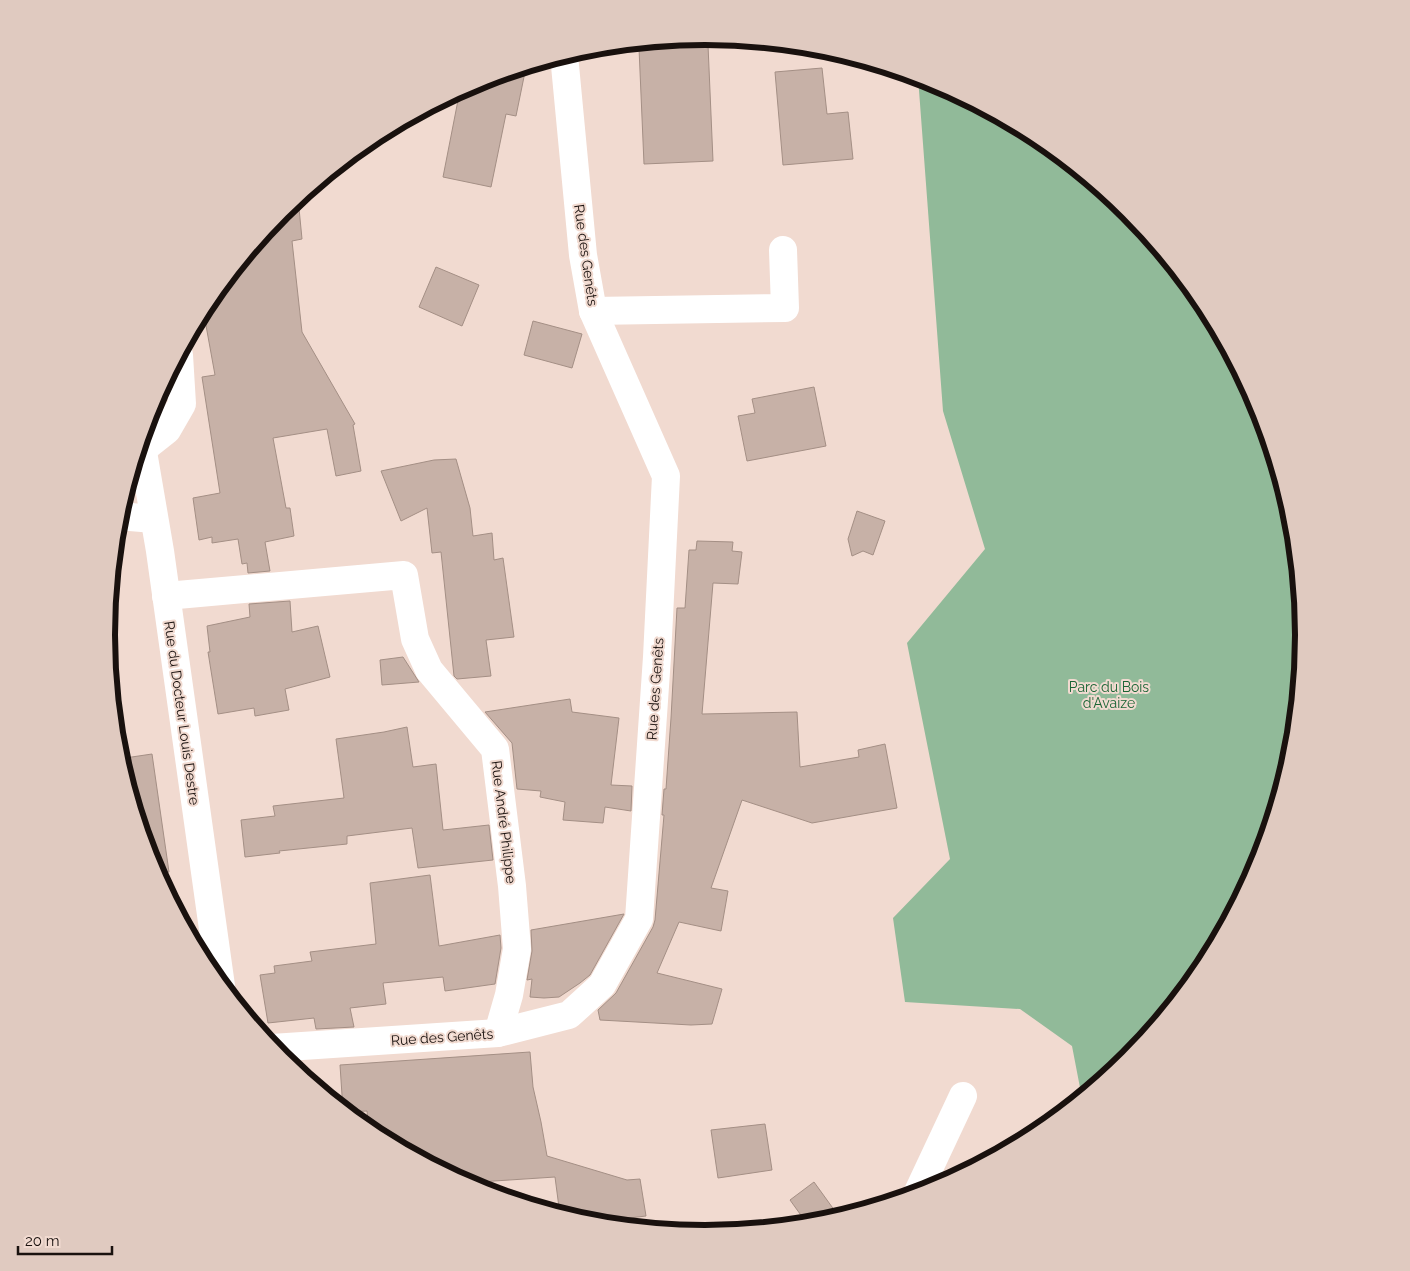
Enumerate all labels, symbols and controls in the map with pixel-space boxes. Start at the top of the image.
street label: Rue des Genêts [571,203,601,307]
street label: Rue du Docteur Louis Destre [161,620,203,806]
street label: Rue des Genêts [643,637,667,741]
park label: Parc du Bois d'Avaize [1069,679,1149,711]
street label: Rue André Philippe [489,760,519,884]
street label: Rue des Genêts [390,1025,494,1049]
scale bar [18,1224,111,1256]
text: 20 m [25,1232,60,1250]

